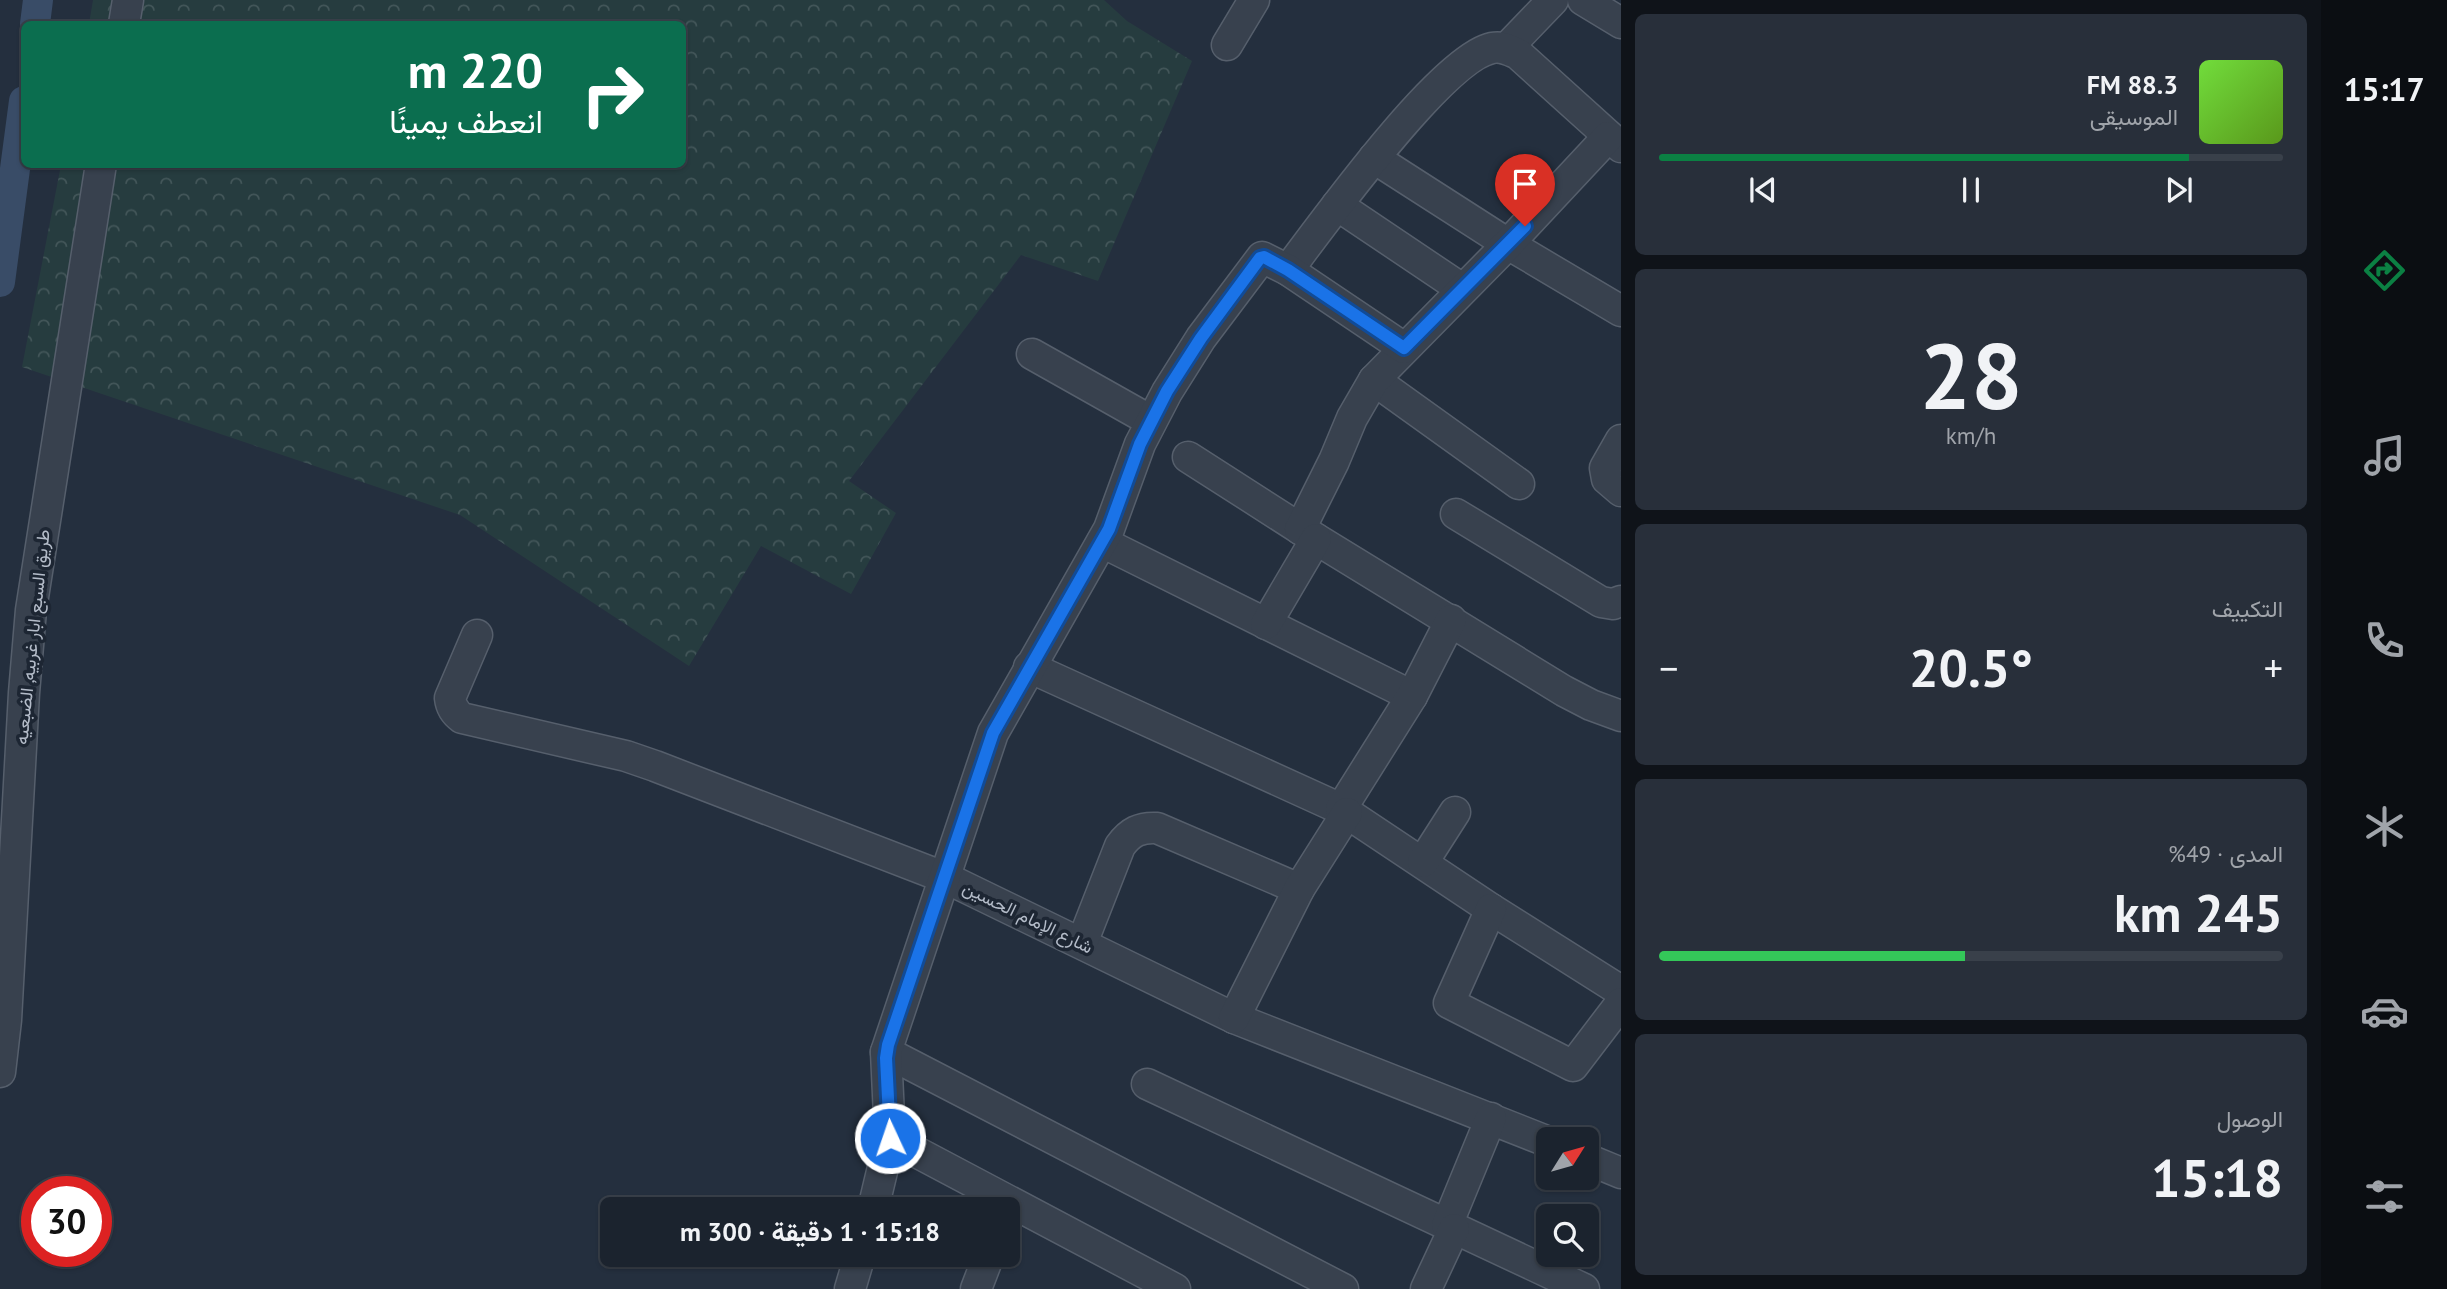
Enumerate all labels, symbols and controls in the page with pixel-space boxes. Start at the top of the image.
text: 220 m [408,38,543,102]
icon: right [567,49,658,140]
text: 88.3 FM [2087,68,2178,101]
text: 15:17 [2343,68,2425,110]
text: انعطف يمينًا [389,100,543,142]
text: الموسيقى [2090,102,2178,131]
pin [1495,154,1555,226]
icon: arrive [1506,165,1544,203]
icon: previous [1744,171,1782,209]
icon: pause [1952,171,1990,209]
icon: next [2160,171,2198,209]
icon: directions [2360,246,2409,295]
text: 28 [1919,316,2023,434]
text: km/h [1946,421,1996,450]
icon: music [2360,431,2409,480]
street label: طريق السبع ابار غربيه, الضبعيه [9,528,56,746]
text: التكييف [2212,594,2283,623]
icon: phone [2360,616,2409,665]
text: 20.5° [1909,634,2033,701]
text: − [1659,643,1678,692]
text: + [2264,643,2283,692]
icon: climate [2360,802,2409,851]
text: المدى · 49% [2168,839,2283,868]
street label: شارع الإمام الحسين [959,875,1097,959]
text: 245 km [2114,879,2283,946]
icon: car [2360,987,2409,1036]
position arrow [853,1101,927,1175]
text: الوصول [2217,1104,2283,1133]
north arrow [1536,1127,1600,1190]
map controls [1536,1127,1599,1267]
text: 15:18 [2151,1144,2283,1211]
icon: filters [2360,1172,2409,1221]
speed limit sign: 30 [21,1176,112,1267]
button: search [1536,1204,1599,1267]
text: 15:18 · 1 دقيقة · 300 m [680,1215,940,1248]

